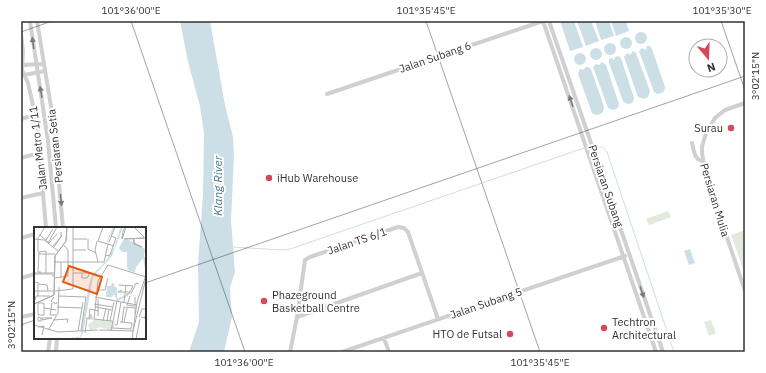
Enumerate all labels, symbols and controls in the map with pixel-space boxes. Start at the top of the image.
text: 101°36'00"E [101,4,161,17]
text: 101°35'45"E [396,4,456,17]
text: 101°35'30"E [692,4,752,17]
one-way arrow [30,37,36,49]
street label: Jalan Subang 6 [397,38,473,76]
north arrow [688,38,728,78]
text: 3°02'15"N [749,52,762,100]
text: N [705,60,717,75]
one-way arrow [37,86,43,98]
one-way arrow [567,95,573,107]
street label: Jalan Metro 1/11 [26,105,50,191]
street label: Persiaran Setia [44,108,66,184]
place label: Surau [694,121,723,135]
marker: Surau [726,123,736,133]
street label: Persiaran Subang [585,143,627,229]
water label: Klang River [210,155,225,216]
street label: Persiaran Mulia [697,162,733,239]
place label: iHub Warehouse [277,171,358,185]
marker: iHub Warehouse [264,173,274,183]
one-way arrow [58,194,64,206]
street label: Jalan TS 6/1 [326,224,389,258]
inset map [34,227,146,339]
street label: Jalan Subang 5 [448,284,524,322]
one-way arrow [640,286,646,298]
place label: Phazeground Basketball Centre [272,288,360,315]
marker: Phazeground Basketball Centre [259,296,269,306]
text: 3°02'15"N [5,301,18,349]
place label: Techtron Architectural [612,315,676,342]
marker: Techtron Architectural [599,323,609,333]
place label: HTO de Futsal [433,327,502,341]
marker: HTO de Futsal [505,329,515,339]
text: 101°36'00"E [214,356,274,369]
text: 101°35'45"E [510,356,570,369]

